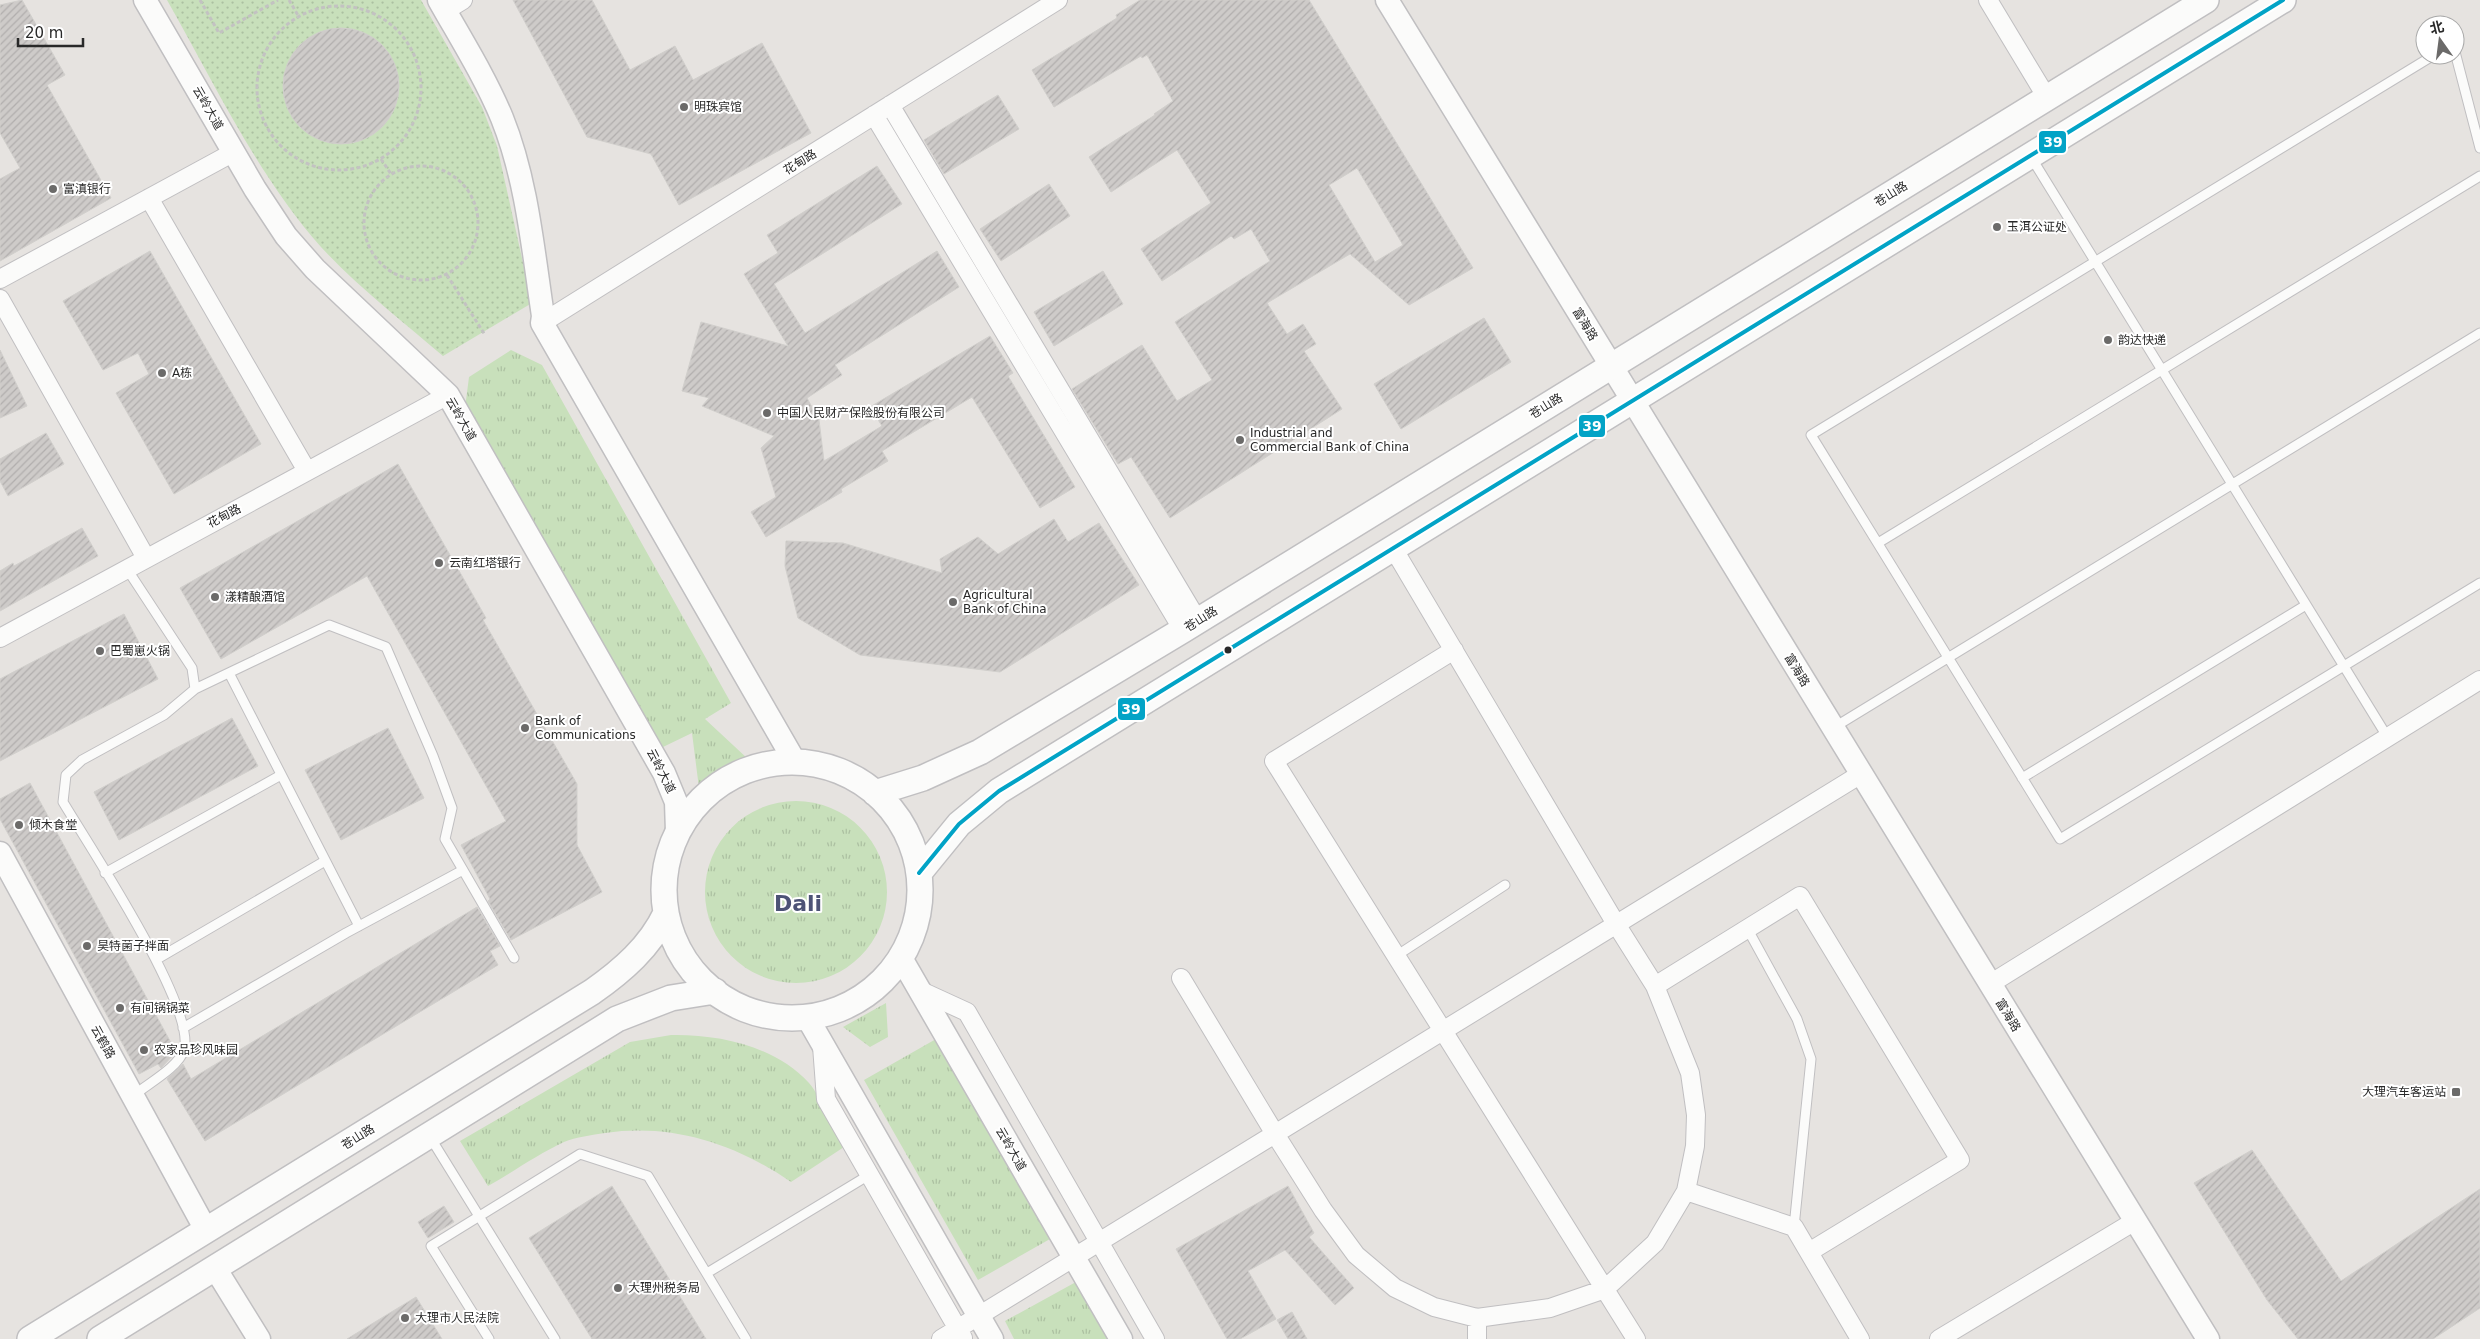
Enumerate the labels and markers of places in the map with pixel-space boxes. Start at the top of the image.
place label: 明珠宾馆 [694,100,742,114]
marker: 明珠宾馆 [678,101,690,113]
place label: 富滇银行 [63,182,111,196]
marker: 富滇银行 [47,183,59,195]
place label: 玉洱公证处 [2007,220,2067,234]
marker: 玉洱公证处 [1991,221,2003,233]
place label: 韵达快递 [2118,333,2166,347]
marker: 韵达快递 [2102,334,2114,346]
place label: A栋 [172,366,192,380]
marker: A栋 [156,367,168,379]
place label: 中国人民财产保险股份有限公司 [777,406,945,420]
marker: 中国人民财产保险股份有限公司 [761,407,773,419]
place label: Industrial and Commercial Bank of China [1250,426,1409,454]
marker: Industrial and Commercial Bank of China [1234,434,1246,446]
place label: 云南红塔银行 [449,556,521,570]
marker: 云南红塔银行 [433,557,445,569]
place label: Agricultural Bank of China [963,588,1047,616]
place label: 漾精酿酒馆 [225,590,285,604]
marker: 漾精酿酒馆 [209,591,221,603]
marker: Agricultural Bank of China [947,596,959,608]
place label: 巴蜀崽火锅 [110,644,170,658]
marker: 巴蜀崽火锅 [94,645,106,657]
unlabelled marker [1223,645,1233,655]
place label: Bank of Communications [535,714,636,742]
marker: Bank of Communications [519,722,531,734]
place label: 倾木食堂 [29,818,77,832]
marker: 倾木食堂 [13,819,25,831]
place label: 昊特菌子拌面 [97,939,169,953]
marker: 昊特菌子拌面 [81,940,93,952]
place label: 有间锅锅菜 [130,1001,190,1015]
marker: 有间锅锅菜 [114,1002,126,1014]
place label: 农家品珍风味园 [154,1043,238,1057]
marker: 农家品珍风味园 [138,1044,150,1056]
place label: 大理汽车客运站 [2362,1085,2446,1099]
marker: 大理汽车客运站 [2450,1086,2462,1098]
place label: 大理州税务局 [628,1281,700,1295]
marker: 大理州税务局 [612,1282,624,1294]
place label: 大理市人民法院 [415,1311,499,1325]
marker: 大理市人民法院 [399,1312,411,1324]

